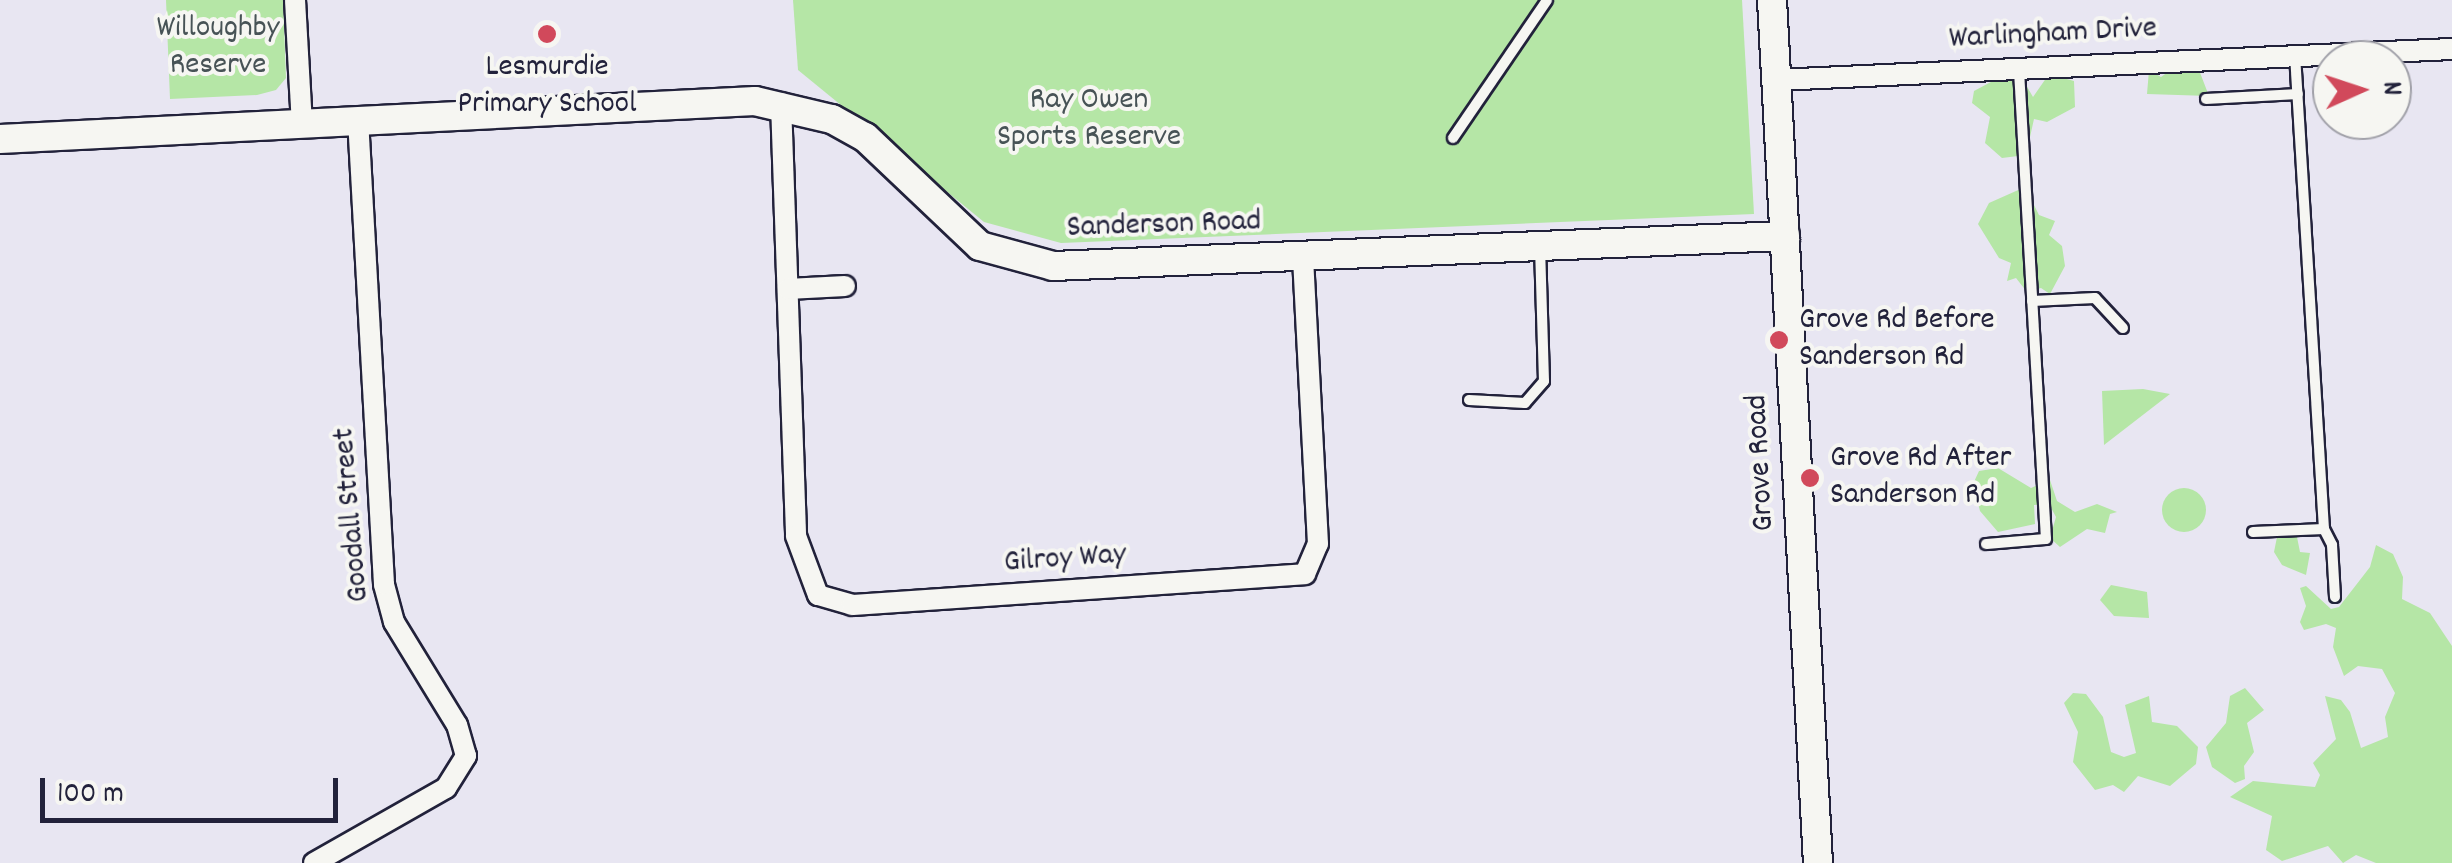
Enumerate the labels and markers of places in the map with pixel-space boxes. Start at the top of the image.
marker: Lesmurdie Primary School [536,23,558,45]
place label: Lesmurdie Primary School [457,50,637,125]
place label: Grove Rd Before Sanderson Rd [1799,303,1995,378]
marker: Grove Rd Before Sanderson Rd [1768,329,1790,351]
place label: Grove Rd After Sanderson Rd [1830,441,2011,516]
marker: Grove Rd After Sanderson Rd [1799,467,1821,489]

